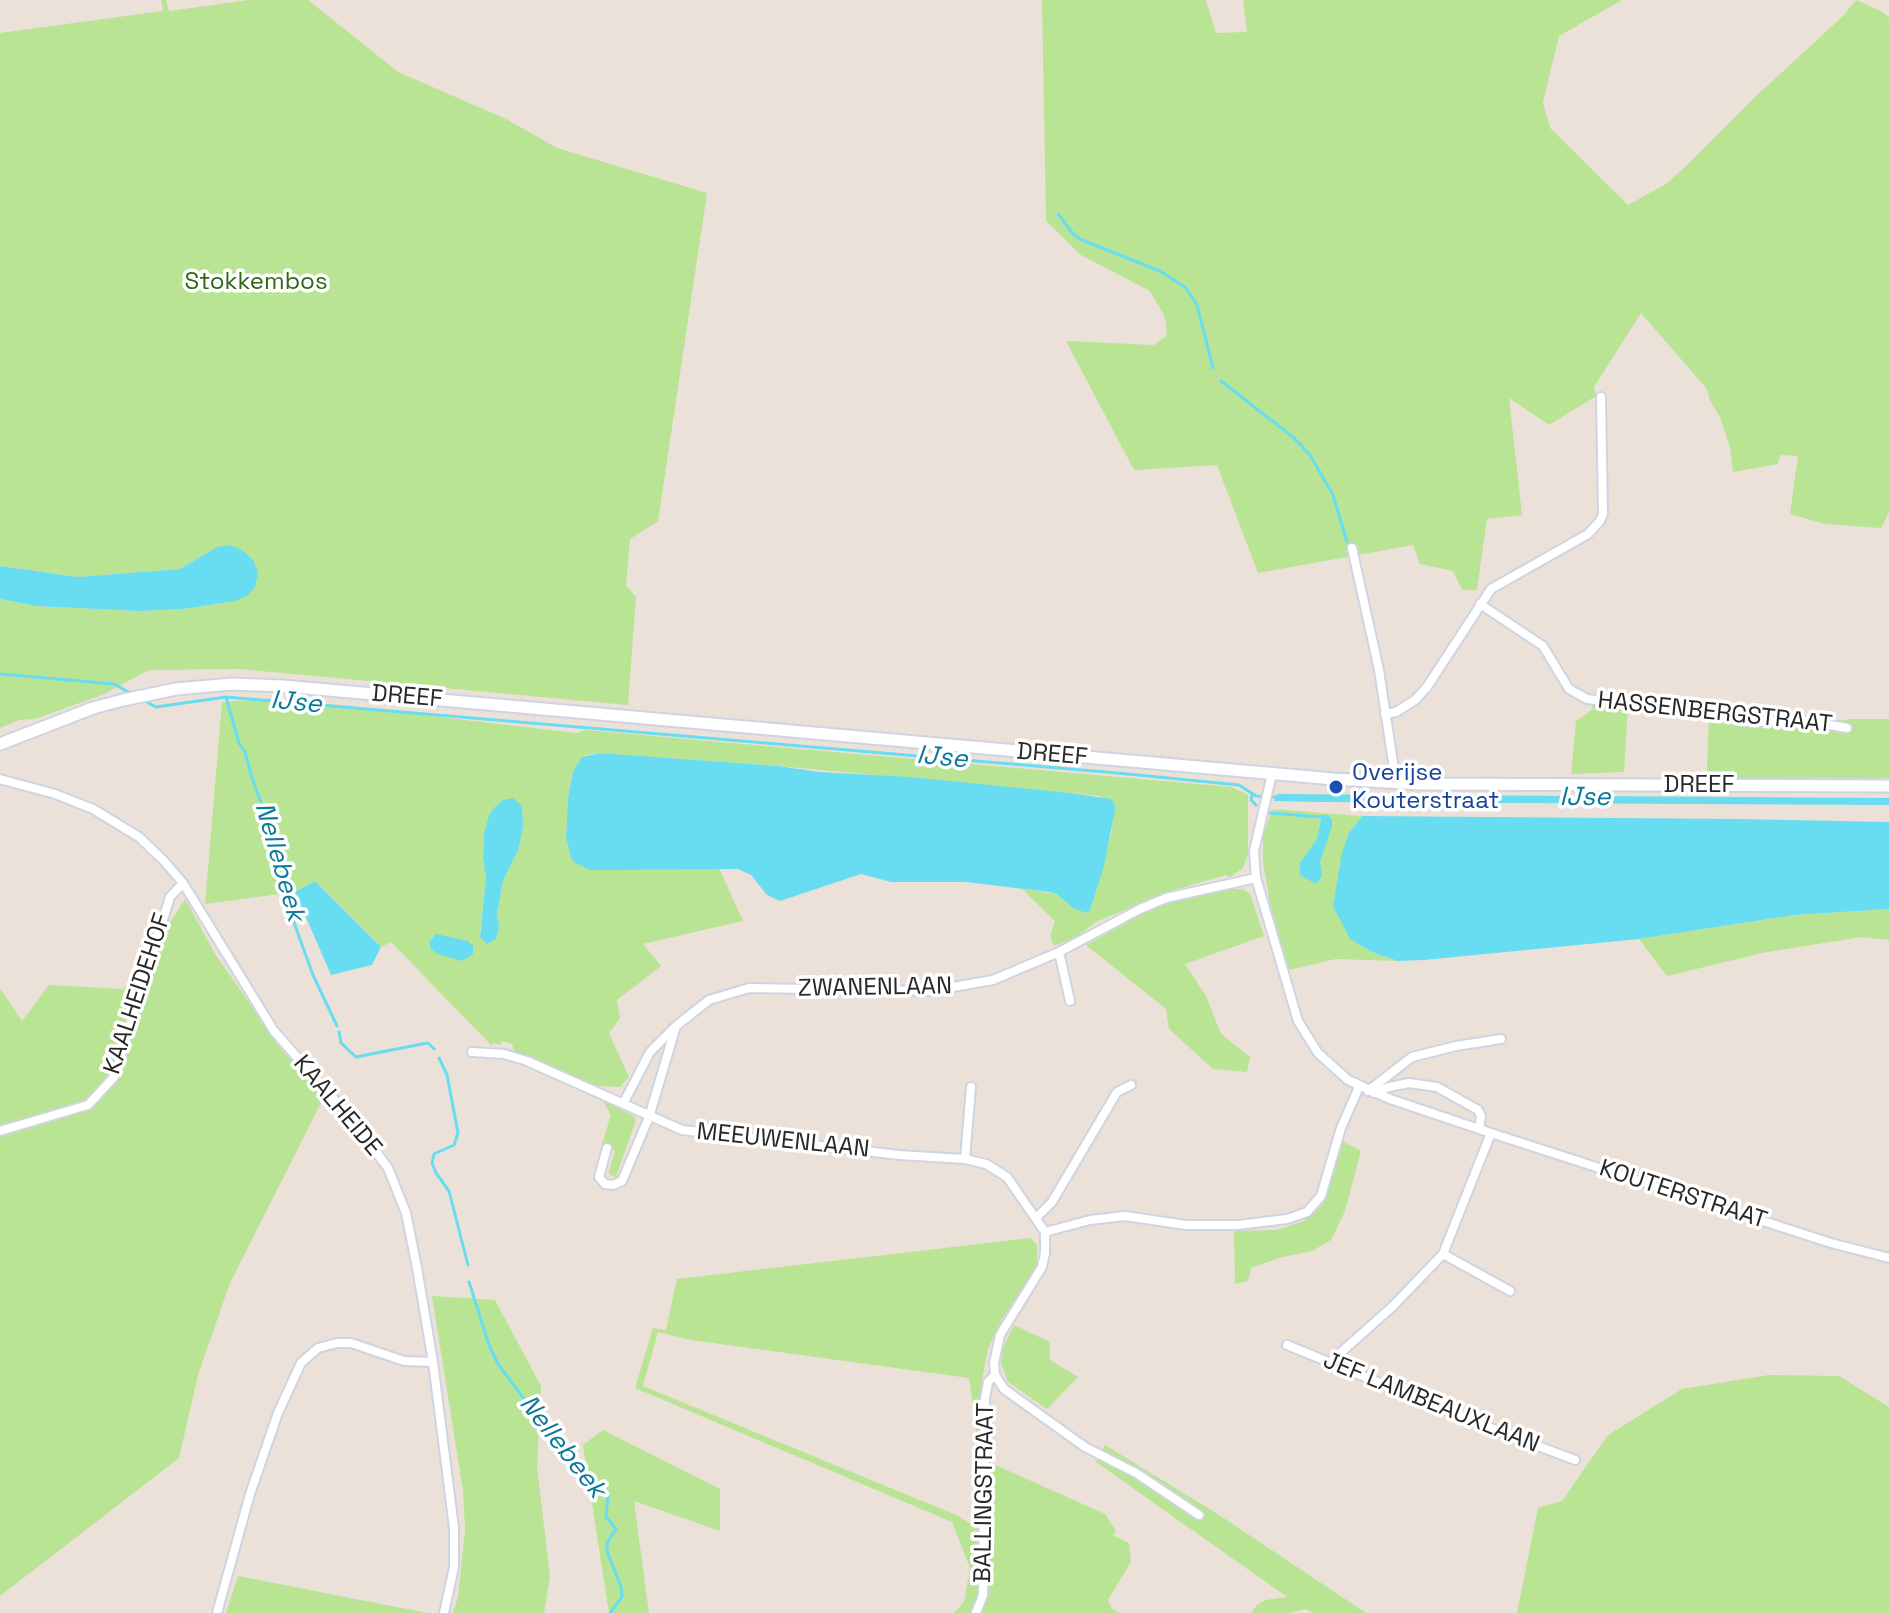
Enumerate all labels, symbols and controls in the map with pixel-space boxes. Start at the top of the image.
park label: Stokkembos [184,268,328,296]
street label: DREEF [370,680,444,714]
water label: IJse [269,685,323,721]
street label: HASSENBERGSTRAAT [1596,686,1834,740]
street label: DREEF [1015,738,1089,772]
water label: IJse [915,740,969,776]
place label: Overijse Kouterstraat [1352,759,1499,815]
street label: DREEF [1663,771,1735,799]
marker: Overijse Kouterstraat [1327,778,1345,796]
water label: IJse [1560,782,1610,814]
water label: Nellebeek [247,799,311,925]
street label: KAALHEIDEHOF [98,910,178,1078]
street label: ZWANENLAAN [798,972,952,1004]
street label: KAALHEIDE [287,1050,387,1162]
street label: MEEUWENLAAN [695,1118,871,1164]
street label: KOUTERSTRAAT [1596,1154,1770,1236]
street label: JEF LAMBEAUXLAAN [1319,1346,1543,1460]
water label: Nellebeek [512,1389,612,1505]
street label: BALLINGSTRAAT [969,1403,1001,1583]

